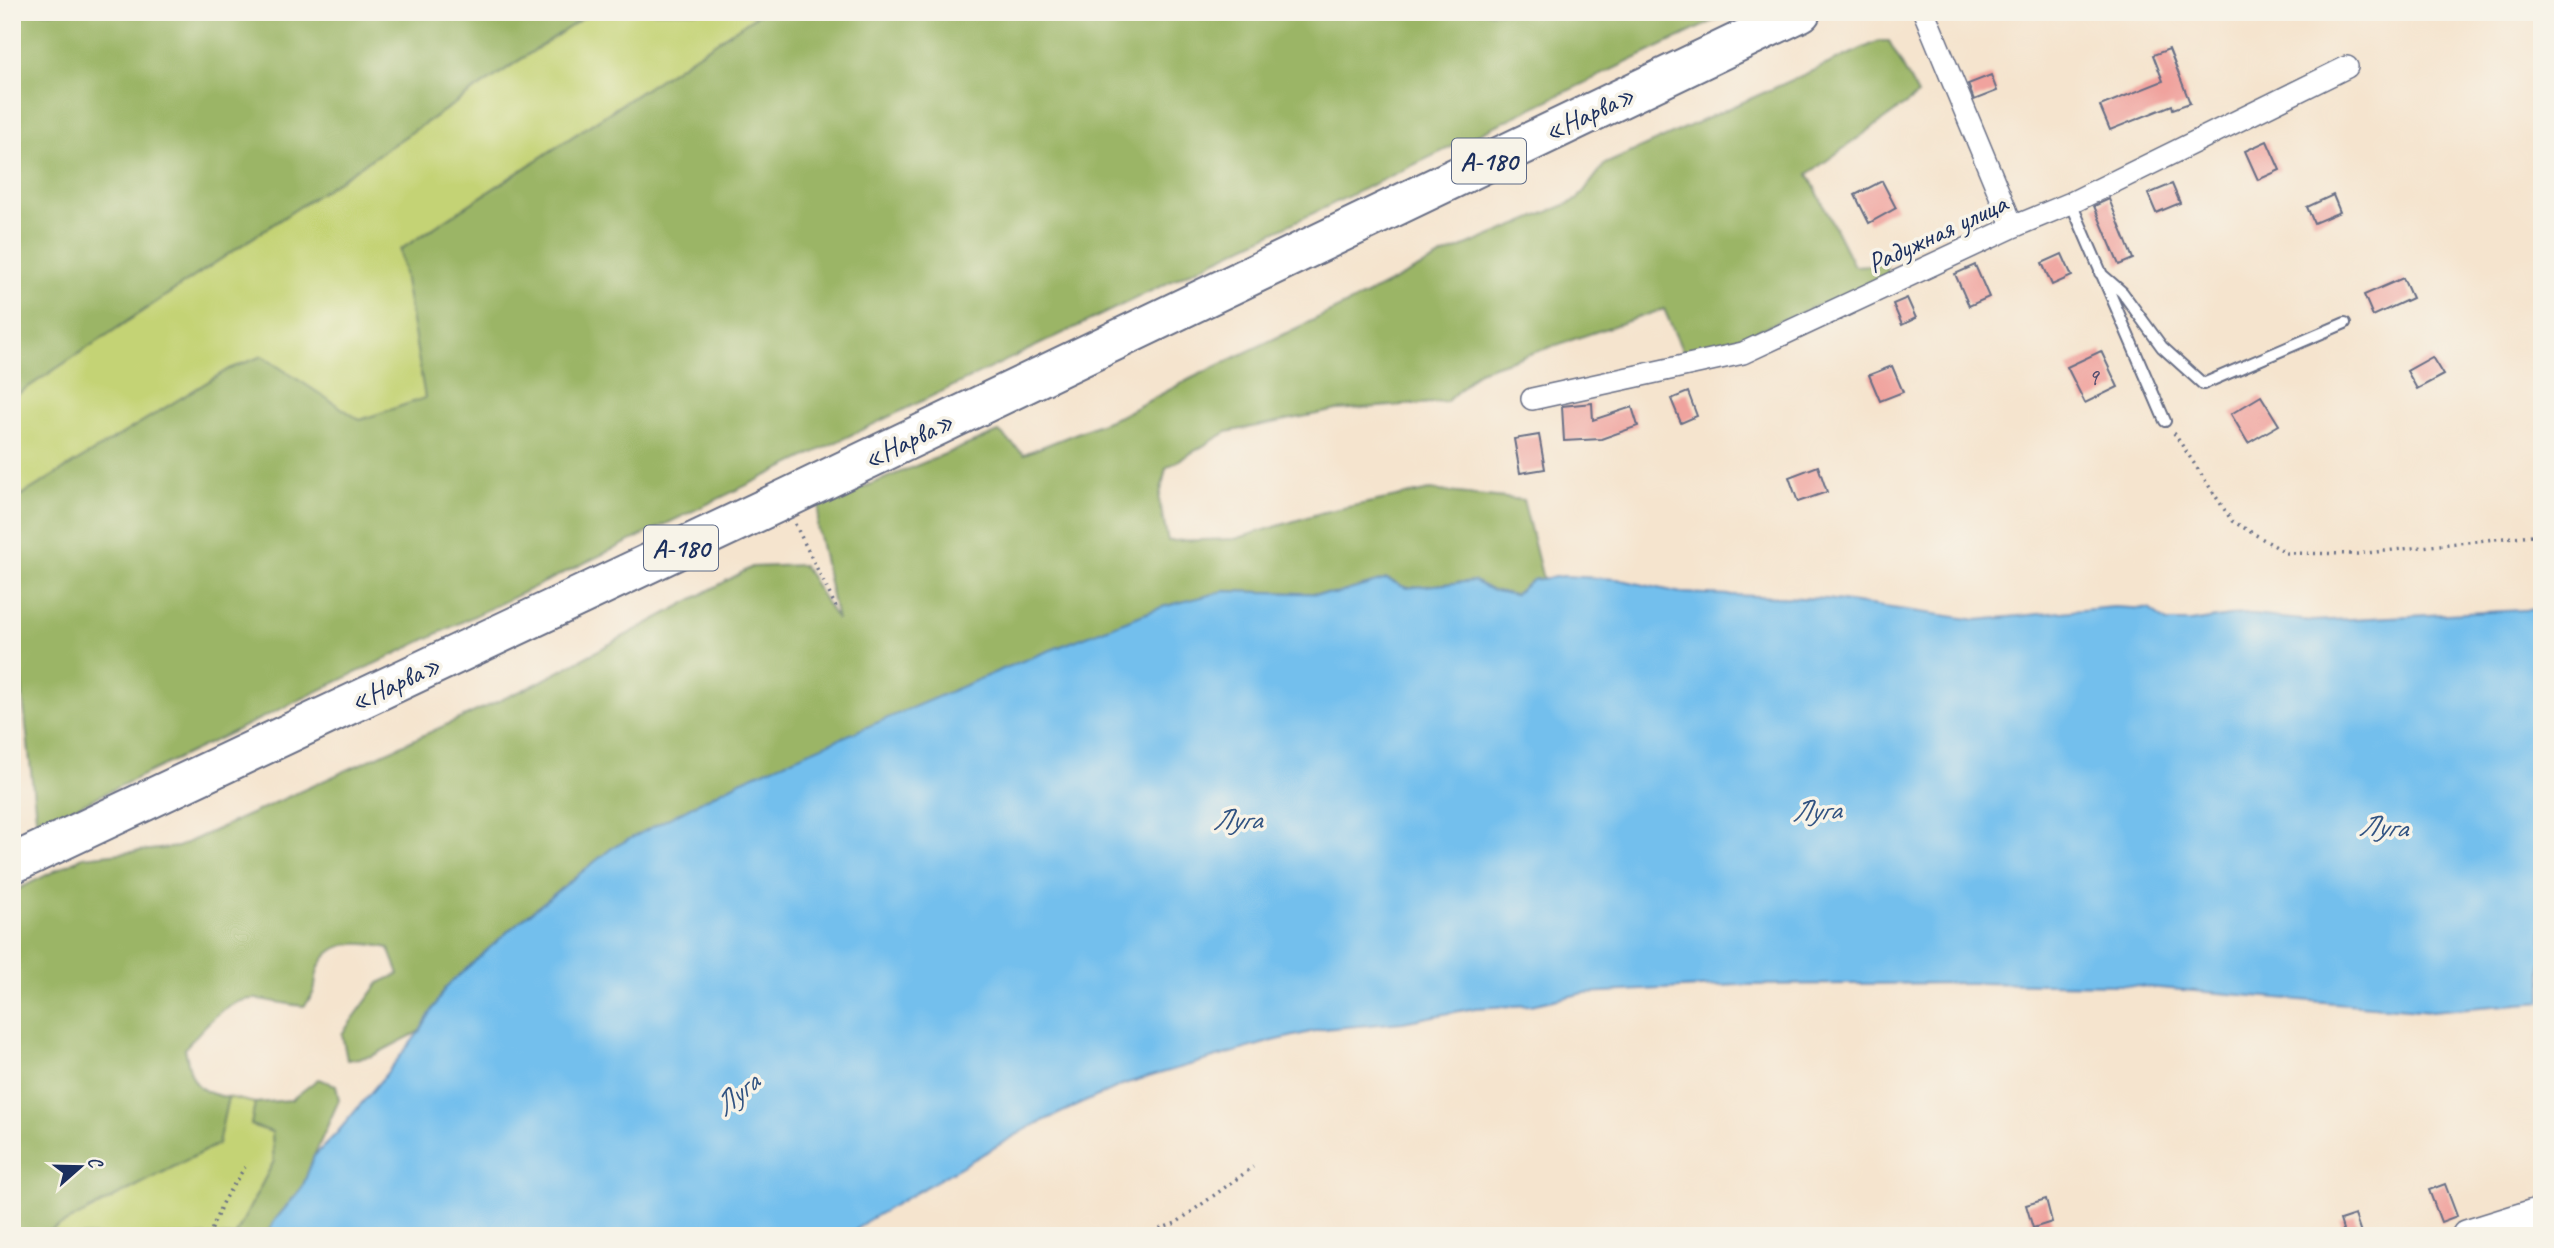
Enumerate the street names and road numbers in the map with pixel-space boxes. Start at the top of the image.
street label: «Нарва» [1538,77,1640,149]
road number: А-180 [1452,138,1526,184]
street label: Радужная улица [1862,185,2014,281]
street label: «Нарва» [857,403,959,477]
road number: А-180 [644,526,718,570]
street label: «Нарва» [344,647,446,719]

